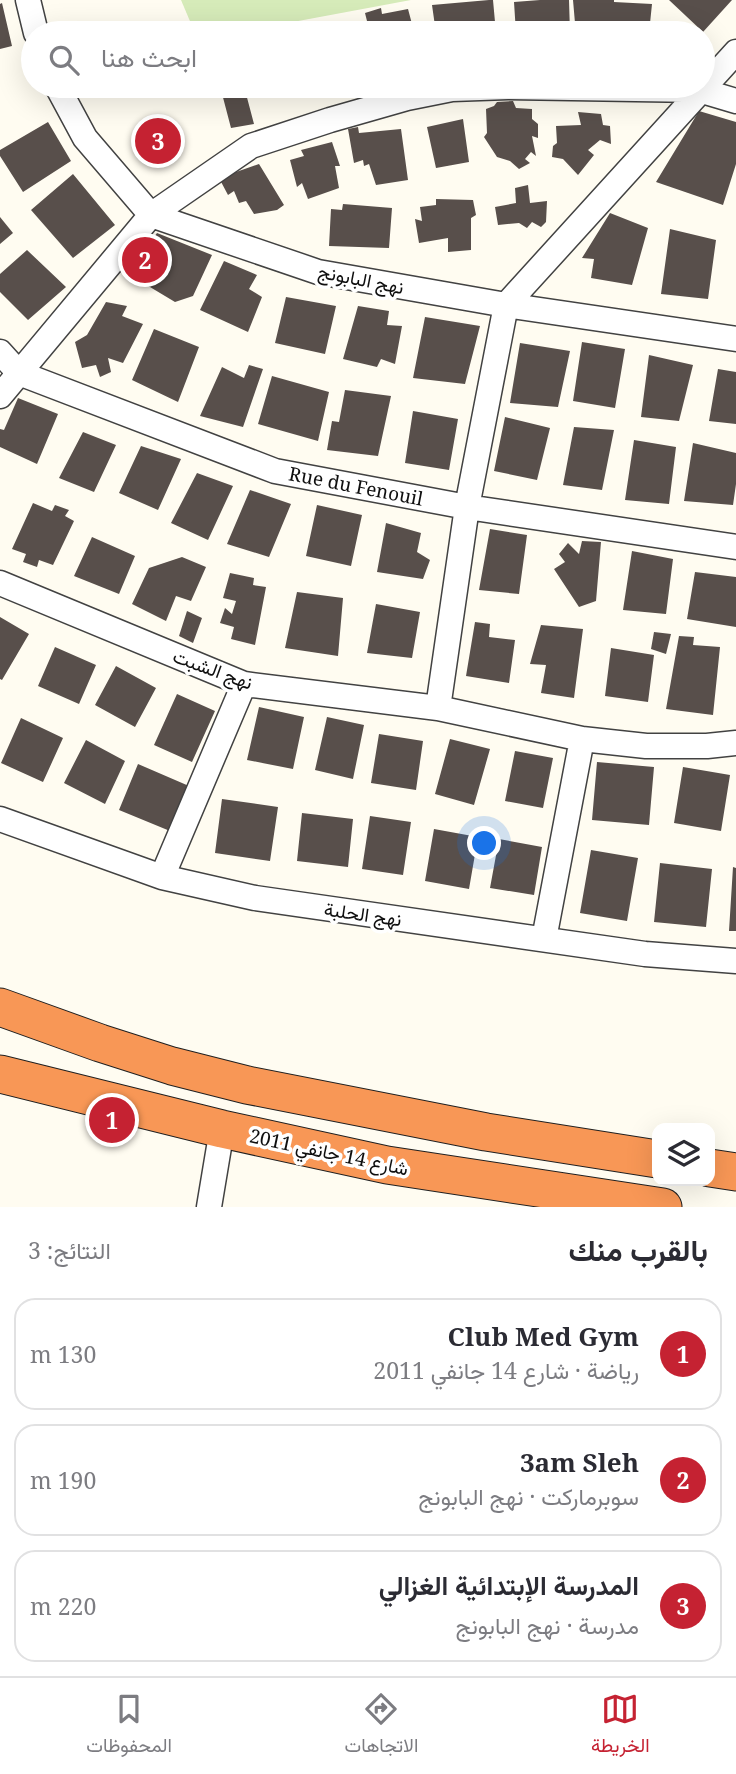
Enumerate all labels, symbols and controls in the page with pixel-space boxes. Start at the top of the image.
search box [21,21,715,98]
text: ابحث هنا [101,39,197,75]
icon: search [45,41,83,79]
pin: 3 [135,115,181,167]
pin: 2 [122,234,168,286]
street label: نهج البابونج [316,258,406,301]
street label: Rue du Fenouil [287,460,425,512]
street label: نهج الشبت [169,643,256,696]
your location [467,826,501,860]
street label: نهج الحلبة [322,896,404,933]
pin: 1 [89,1094,135,1146]
street label: شارع 14 جانفي 2011 [247,1122,411,1184]
map controls [652,1123,715,1186]
button: layers [652,1123,715,1186]
text: بالقرب منك [568,1229,708,1270]
text: النتائج: 3 [28,1234,111,1266]
text: Club Med Gym [448,1318,639,1354]
text: 130 m [30,1338,96,1370]
text: 1 [677,1338,690,1370]
text: رياضة · شارع 14 جانفي 2011 [373,1354,639,1386]
text: 3am Sleh [520,1444,639,1480]
text: 190 m [30,1464,96,1496]
text: 2 [677,1464,690,1496]
text: سوبرماركت · نهج البابونج [418,1480,639,1512]
text: المدرسة الإبتدائية الغزالي [379,1567,639,1603]
text: 220 m [30,1590,96,1622]
text: 3 [677,1590,690,1622]
text: مدرسة · نهج البابونج [455,1609,639,1641]
tab: المحفوظات [86,1690,172,1762]
tab: الاتجاهات [345,1690,418,1762]
tab: الخريطة [591,1690,650,1762]

